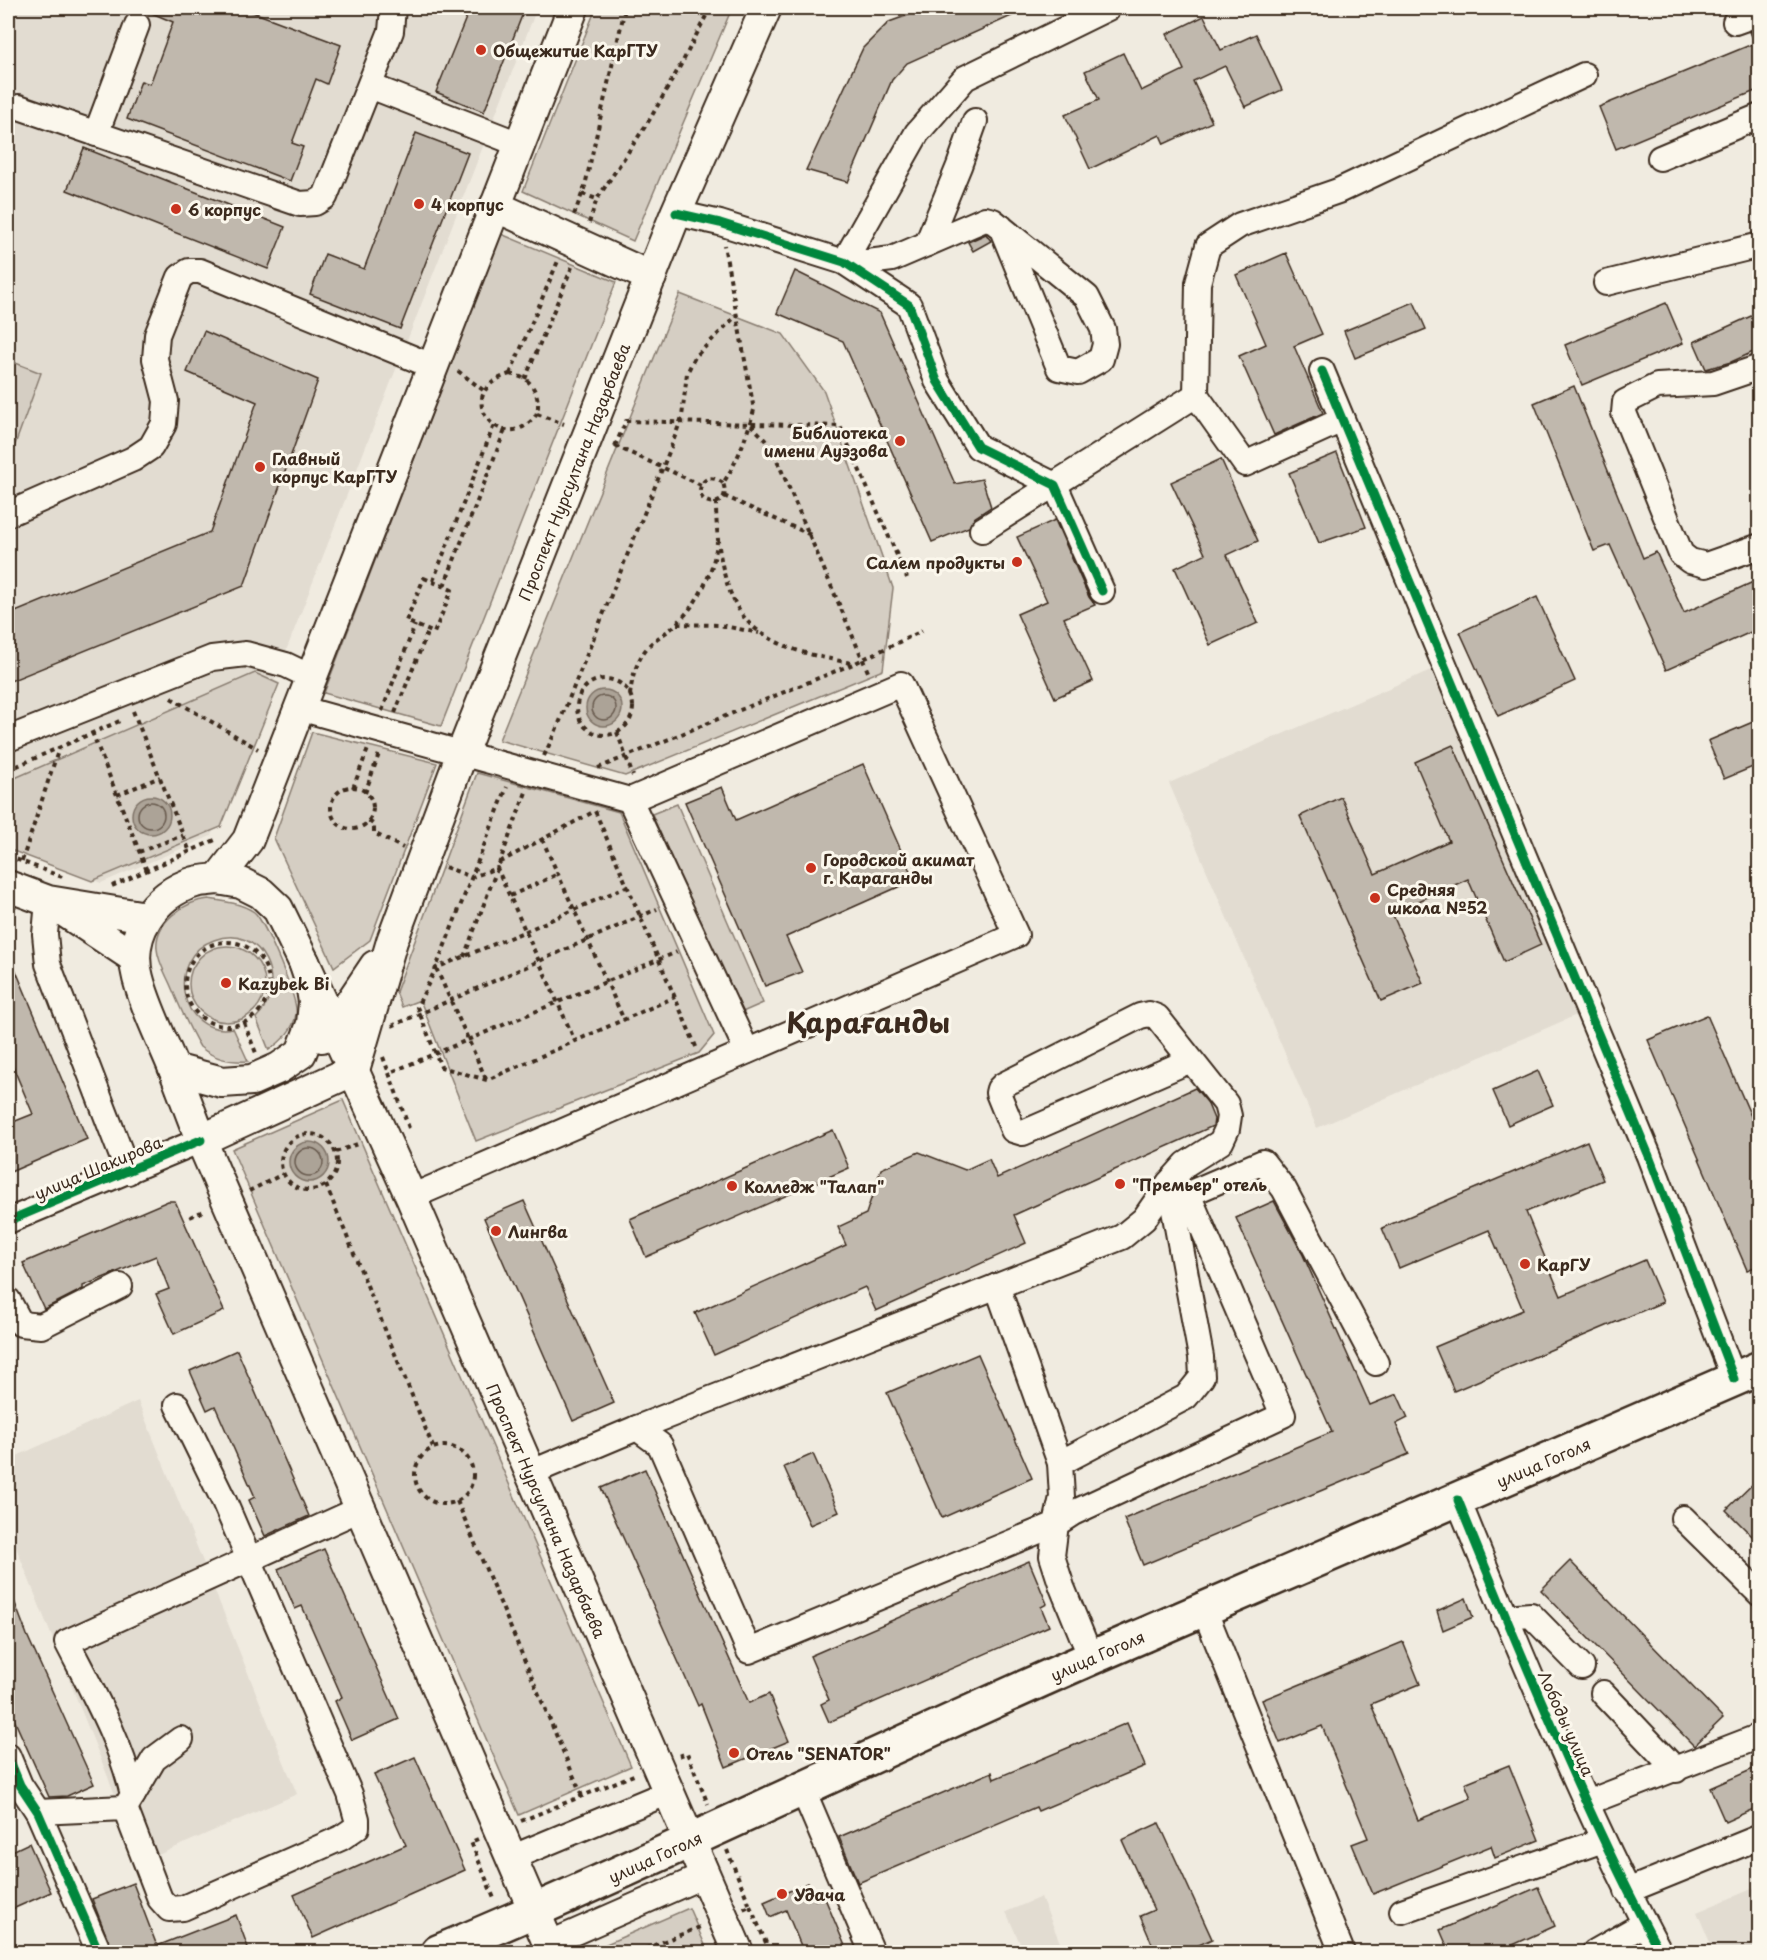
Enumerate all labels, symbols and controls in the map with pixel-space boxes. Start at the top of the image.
place label: Общежитие КарГТУ [493,38,658,62]
marker: Общежитие КарГТУ [474,43,488,57]
place label: 4 корпус [431,192,504,216]
place label: 6 корпус [188,197,261,221]
marker: 4 корпус [412,197,426,211]
marker: 6 корпус [169,202,183,216]
street label: Проспект Нурсултана Назарбаева [512,339,635,604]
place label: Библиотека имени Ауэзова [764,420,888,462]
marker: Библиотека имени Ауэзова [893,434,907,448]
place label: Главный корпус КарГТУ [272,446,397,488]
marker: Главный корпус КарГТУ [253,460,267,474]
place label: Салем продукты [866,550,1005,574]
marker: Салем продукты [1010,555,1024,569]
place label: Городской акимат г. Караганды [823,847,975,889]
marker: Городской акимат г. Караганды [804,861,818,875]
place label: Средняя школа №52 [1387,877,1488,919]
marker: Средняя школа №52 [1368,891,1382,905]
place label: Kazybek Bi [238,971,330,995]
marker: Kazybek Bi [219,976,233,990]
district label: Қарағанды [786,1000,950,1043]
street label: улица Шакирова [30,1129,166,1205]
place label: "Премьер" отель [1132,1172,1267,1196]
place label: Колледж "Талап" [744,1174,884,1198]
marker: "Премьер" отель [1113,1177,1127,1191]
marker: Колледж "Талап" [725,1179,739,1193]
place label: Лингва [508,1219,568,1243]
marker: Лингва [489,1224,503,1238]
place label: КарГУ [1537,1252,1591,1276]
marker: КарГУ [1518,1257,1532,1271]
street label: Проспект Нурсултана Назарбаева [481,1380,613,1642]
street label: улица Гоголя [1492,1431,1594,1493]
street label: улица Гоголя [1046,1624,1148,1686]
street label: Лободы улица [1533,1666,1601,1780]
place label: Отель "SENATOR" [746,1741,891,1765]
marker: Отель "SENATOR" [727,1746,741,1760]
street label: улица Гоголя [604,1825,706,1888]
place label: Удача [794,1882,845,1906]
marker: Удача [775,1887,789,1901]

